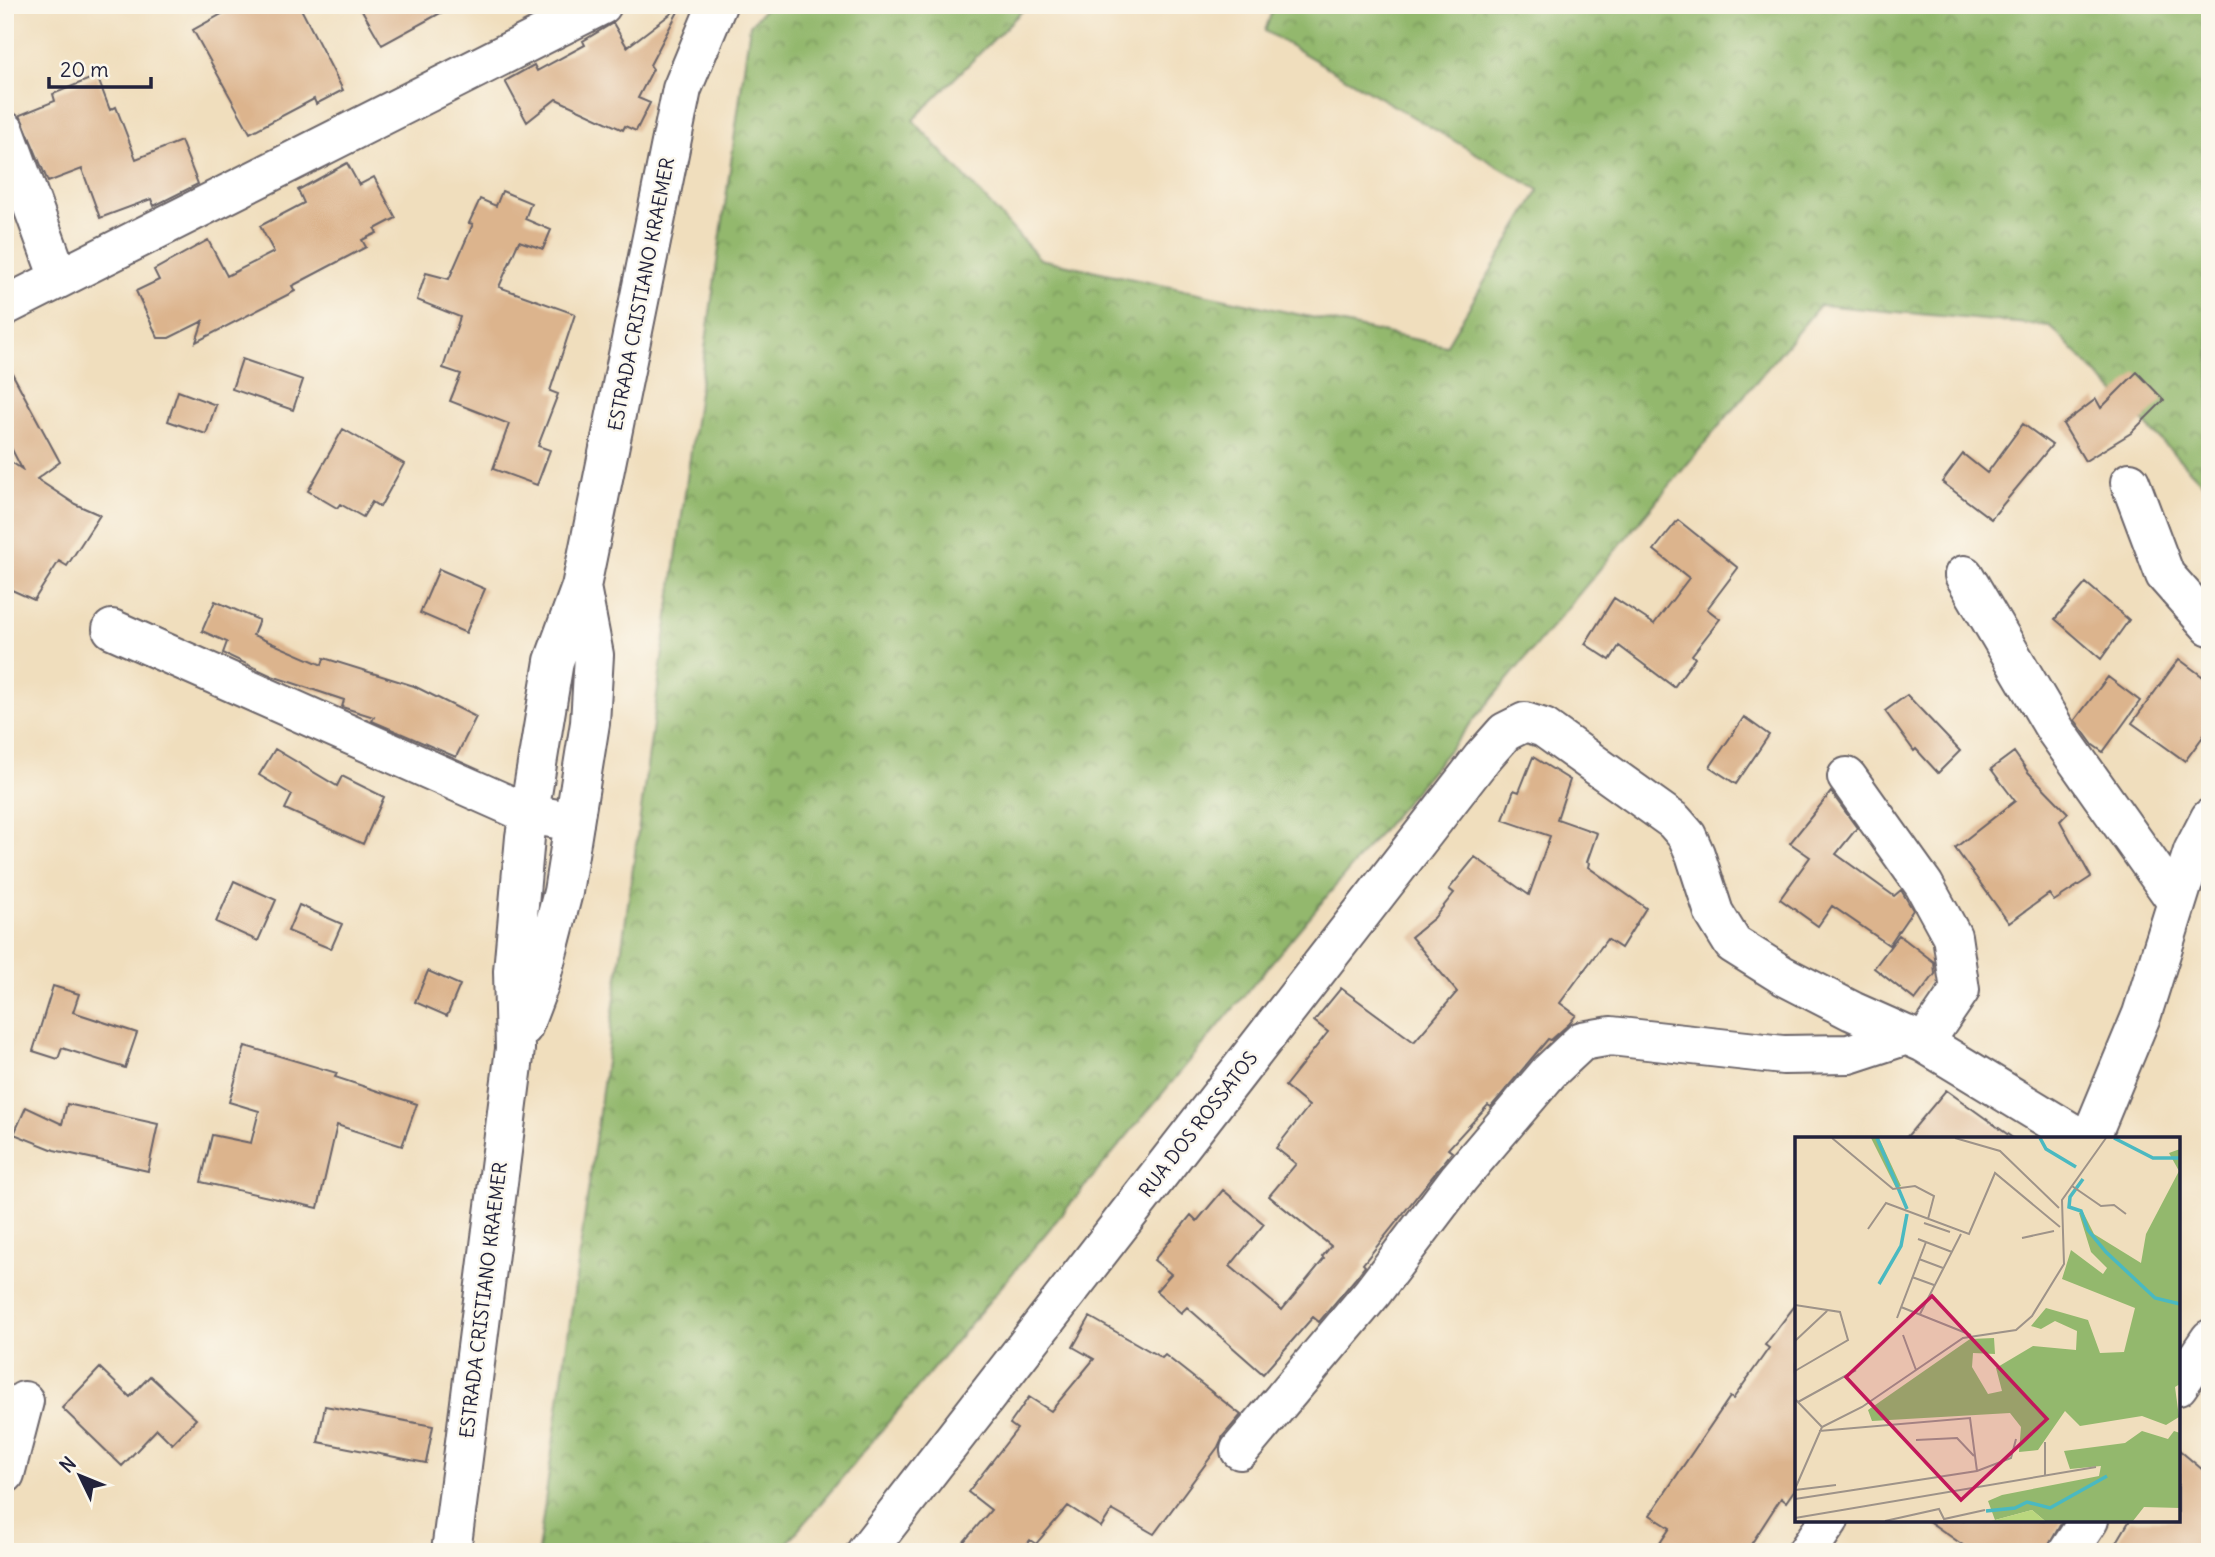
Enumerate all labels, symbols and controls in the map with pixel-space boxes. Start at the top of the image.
scale bar [49,46,150,90]
text: 20 m [60,56,109,83]
street label: ESTRADA CRISTIANO KRAEMER [603,155,679,433]
street label: RUA DOS ROSSATOS [1133,1046,1263,1202]
inset map [1795,1137,2180,1522]
street label: ESTRADA CRISTIANO KRAEMER [454,1161,512,1439]
north arrow [46,1442,116,1512]
text: N [54,1451,81,1477]

